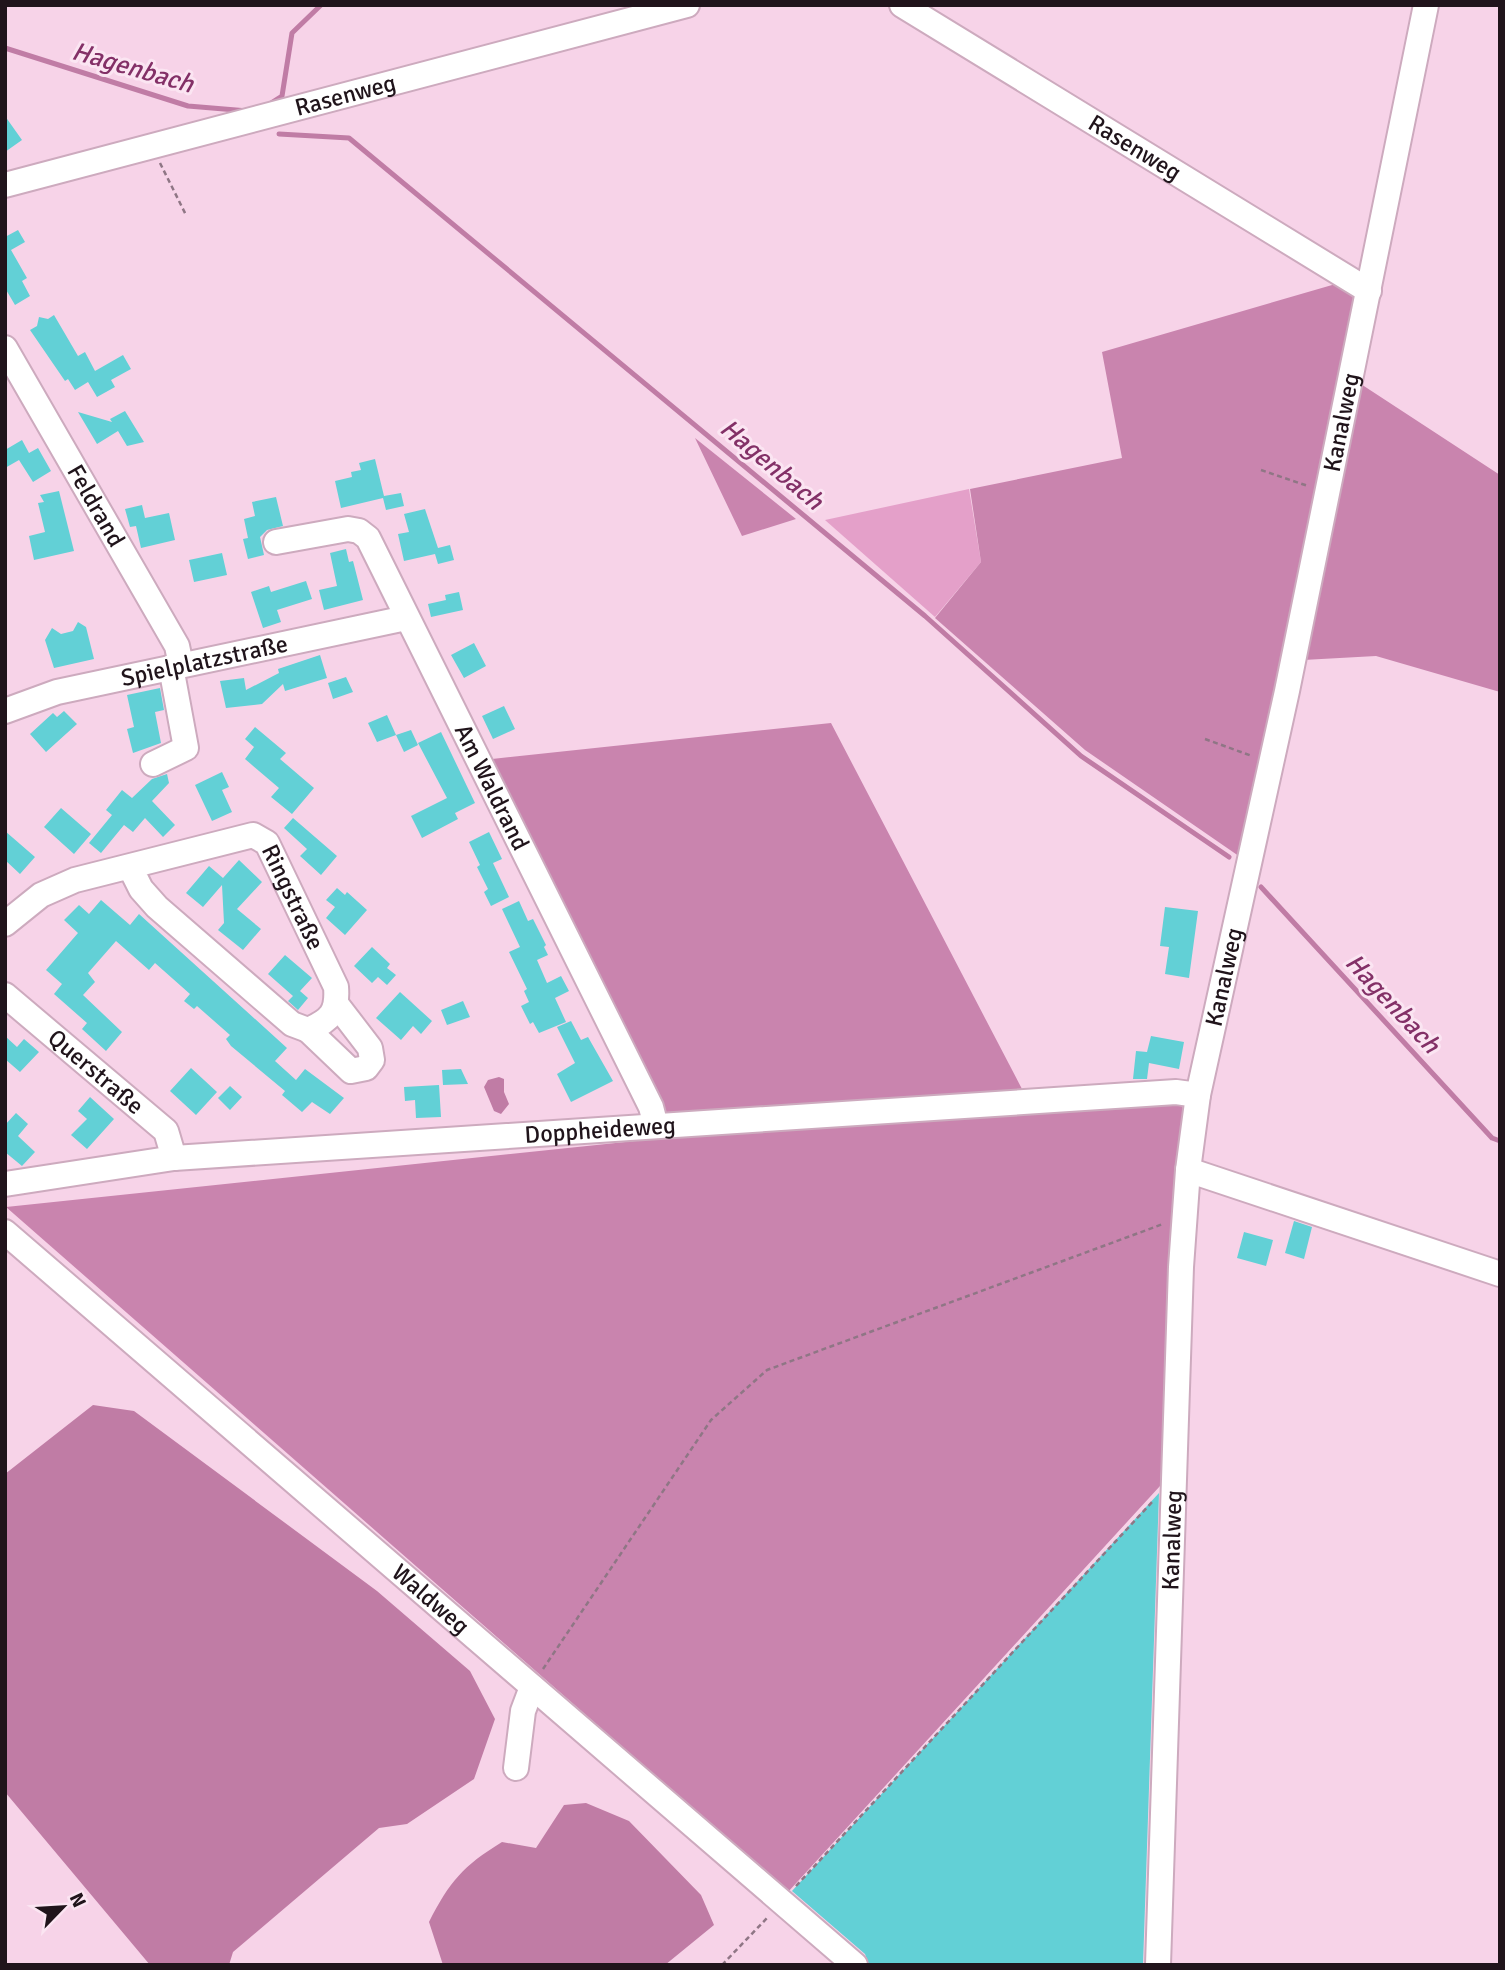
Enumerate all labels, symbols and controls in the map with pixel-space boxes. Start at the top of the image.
water label: Hagenbach [68,35,198,101]
street label: Rasenweg [292,67,399,123]
street label: Rasenweg [1083,108,1187,187]
street label: Kanalweg [1317,370,1366,475]
water label: Hagenbach [713,412,830,518]
street label: Feldrand [60,459,132,552]
street label: Spielplatzstraße [118,628,290,693]
street label: Am Waldrand [448,719,536,855]
street label: Ringstraße [255,839,331,955]
street label: Kanalweg [1199,925,1249,1029]
water label: Hagenbach [1338,947,1447,1061]
street label: Querstraße [42,1023,150,1121]
street label: Doppheideweg [524,1110,677,1150]
street label: Kanalweg [1155,1490,1189,1591]
street label: Waldweg [386,1557,476,1641]
north arrow [28,1872,98,1942]
text: N [64,1889,91,1911]

